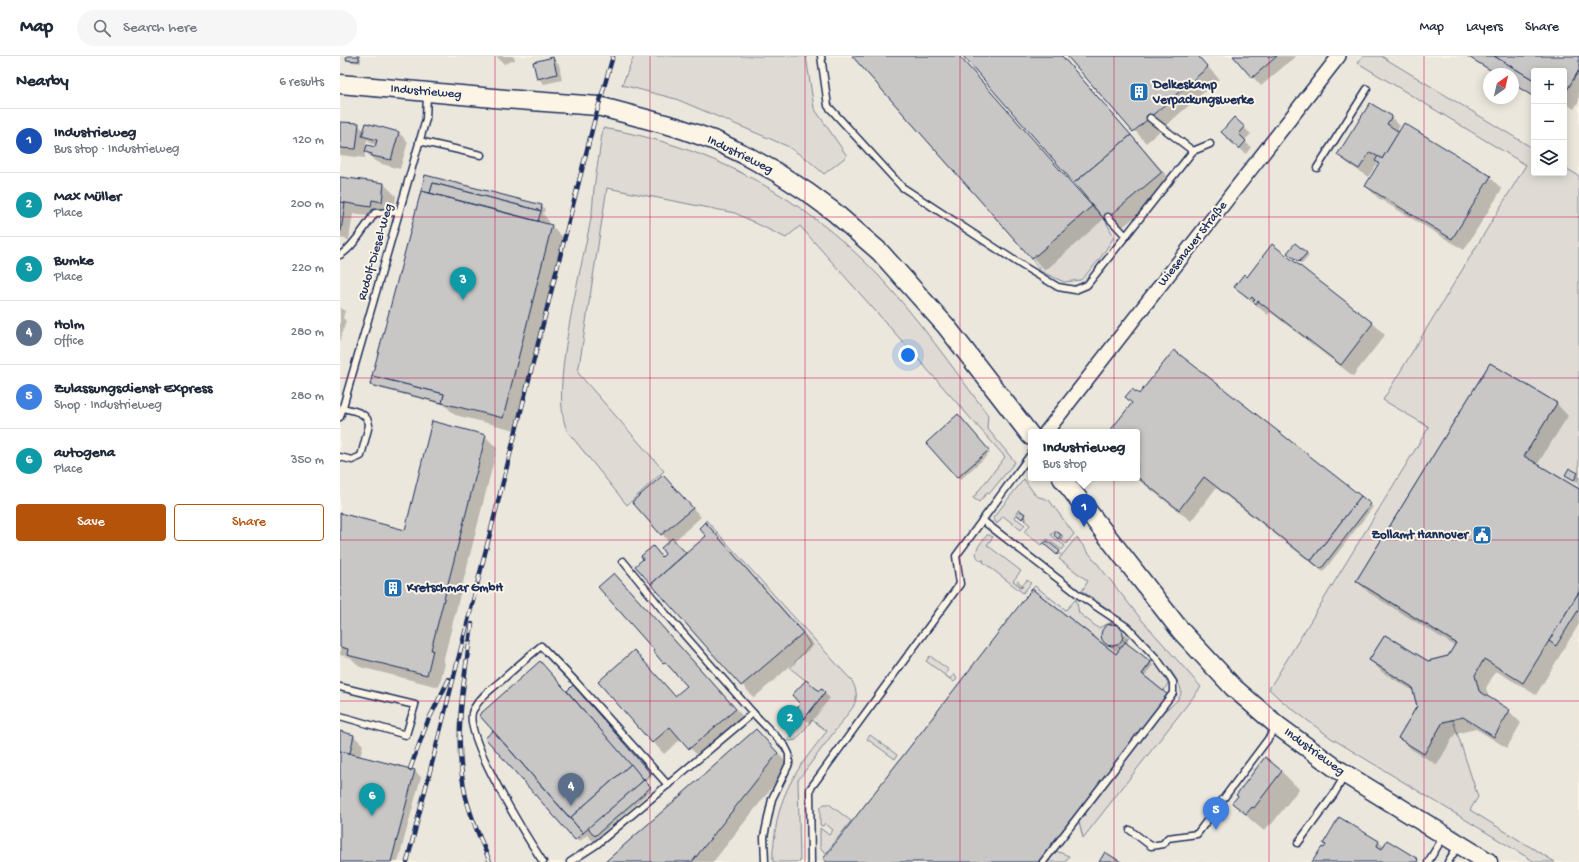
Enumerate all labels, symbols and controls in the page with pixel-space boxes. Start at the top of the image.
search box [77,10,357,46]
text: Map [20,16,53,39]
icon: search [91,17,113,39]
text: Search here [123,19,197,37]
text: Map [1420,19,1444,36]
text: Layers [1466,19,1503,36]
text: Share [1525,19,1559,36]
north arrow [1483,68,1519,104]
map controls [1531,68,1567,176]
button: + [1531,68,1567,104]
text: Nearby [16,72,69,92]
text: 6 results [279,75,324,90]
place label: Delkeskamp Verpackungswerke [1152,78,1255,109]
street label: Industrieweg [390,81,462,103]
building icon: Delkeskamp Verpackungswerke [1128,81,1150,103]
button: − [1531,104,1567,140]
text: Industrieweg [54,124,136,142]
text: 1 [26,133,32,148]
text: 120 m [293,133,324,148]
street label: Industrieweg [705,133,775,177]
button: layers [1531,140,1567,176]
text: Bus stop · Industrieweg [54,142,180,157]
text: Max Müller [54,188,121,206]
text: 2 [26,197,32,212]
text: 200 m [291,197,324,212]
street label: Wiesenauer Straße [1155,198,1231,289]
street label: Rudolf-Diesel-Weg [355,202,397,302]
text: Place [54,206,82,221]
text: Bumke [54,252,94,270]
text: 3 [26,261,32,276]
text: 220 m [292,261,324,276]
pin: 3 [450,267,476,300]
text: Place [54,270,82,285]
text: Holm [54,316,84,334]
text: 4 [26,325,32,340]
text: 280 m [291,325,324,340]
text: Office [54,334,84,349]
your location [898,345,918,365]
text: Zulassungsdienst Express [54,380,212,398]
text: 5 [26,389,32,404]
text: 280 m [291,389,324,404]
text: Shop · Industrieweg [54,398,162,413]
popup [1028,429,1140,481]
text: Industrieweg [1043,439,1125,457]
text: autogena [54,444,115,462]
text: 6 [26,453,32,468]
text: 350 m [291,453,324,468]
text: Bus stop [1043,457,1087,472]
text: Place [54,462,82,477]
pin: 1 [1071,494,1097,527]
button: Save [16,504,166,541]
button: Share [174,504,324,541]
public building icon: Zollamt Hannover [1471,524,1493,546]
place label: Zollamt Hannover [1372,528,1469,543]
building icon: Kretschmar GmbH [382,577,404,599]
place label: Kretschmar GmbH [406,581,503,596]
pin: 2 [777,705,803,738]
street label: Industrieweg [1281,725,1347,779]
pin: 4 [558,773,584,806]
pin: 6 [359,783,385,816]
pin: 5 [1203,797,1229,830]

